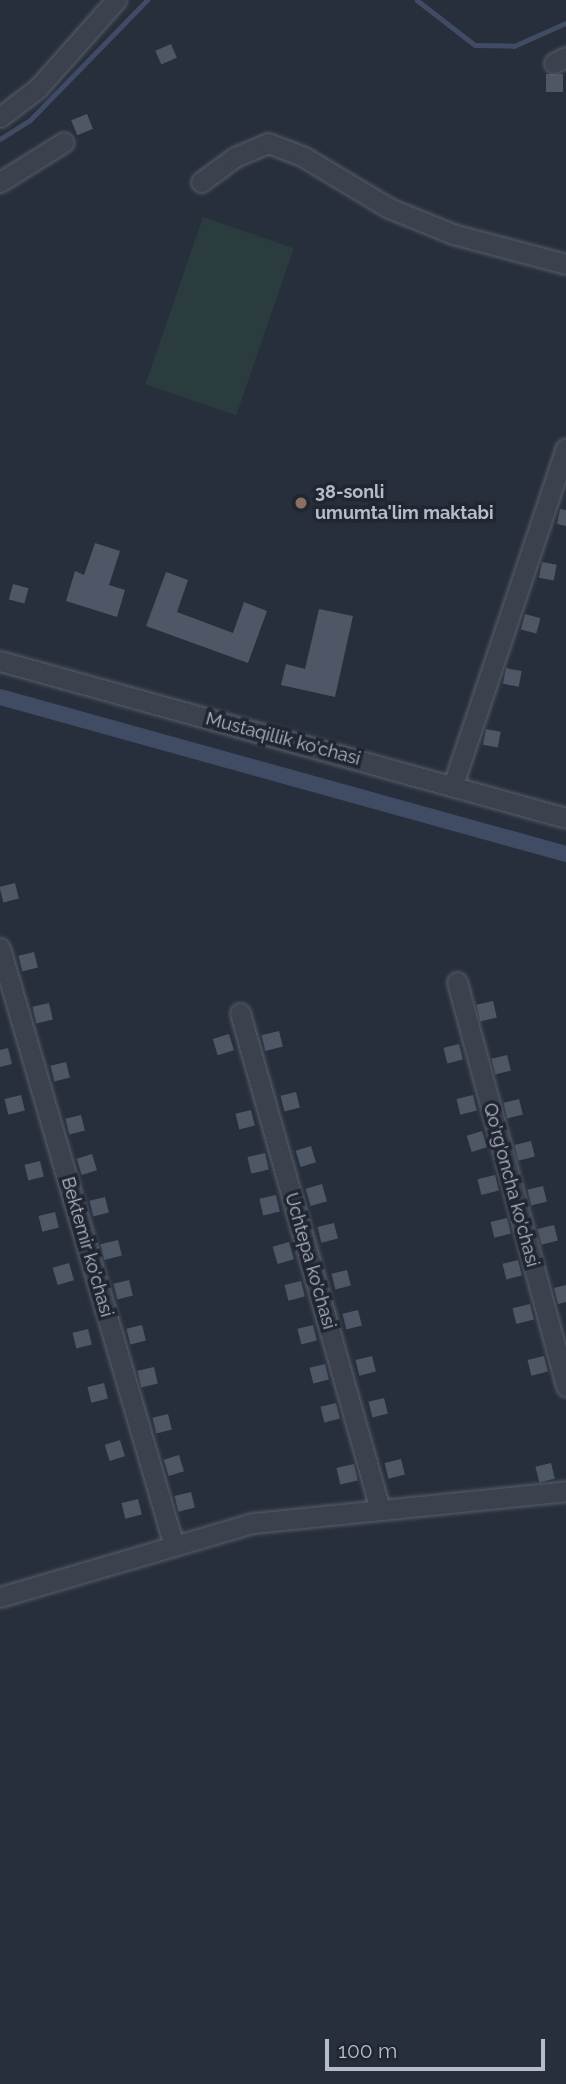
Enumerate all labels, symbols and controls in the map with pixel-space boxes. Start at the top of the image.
place label: 38-sonli umumta'lim maktabi [315,482,494,524]
marker: 38-sonli umumta'lim maktabi [293,495,309,511]
street label: Mustaqillik ko'chasi [203,708,363,770]
street label: Qo'rg'oncha ko'chasi [479,1101,543,1269]
street label: Bektemir ko'chasi [57,1174,117,1320]
street label: Uchtepa ko'chasi [280,1190,340,1332]
scale bar [328,2024,548,2068]
text: 100 m [338,2038,397,2063]

